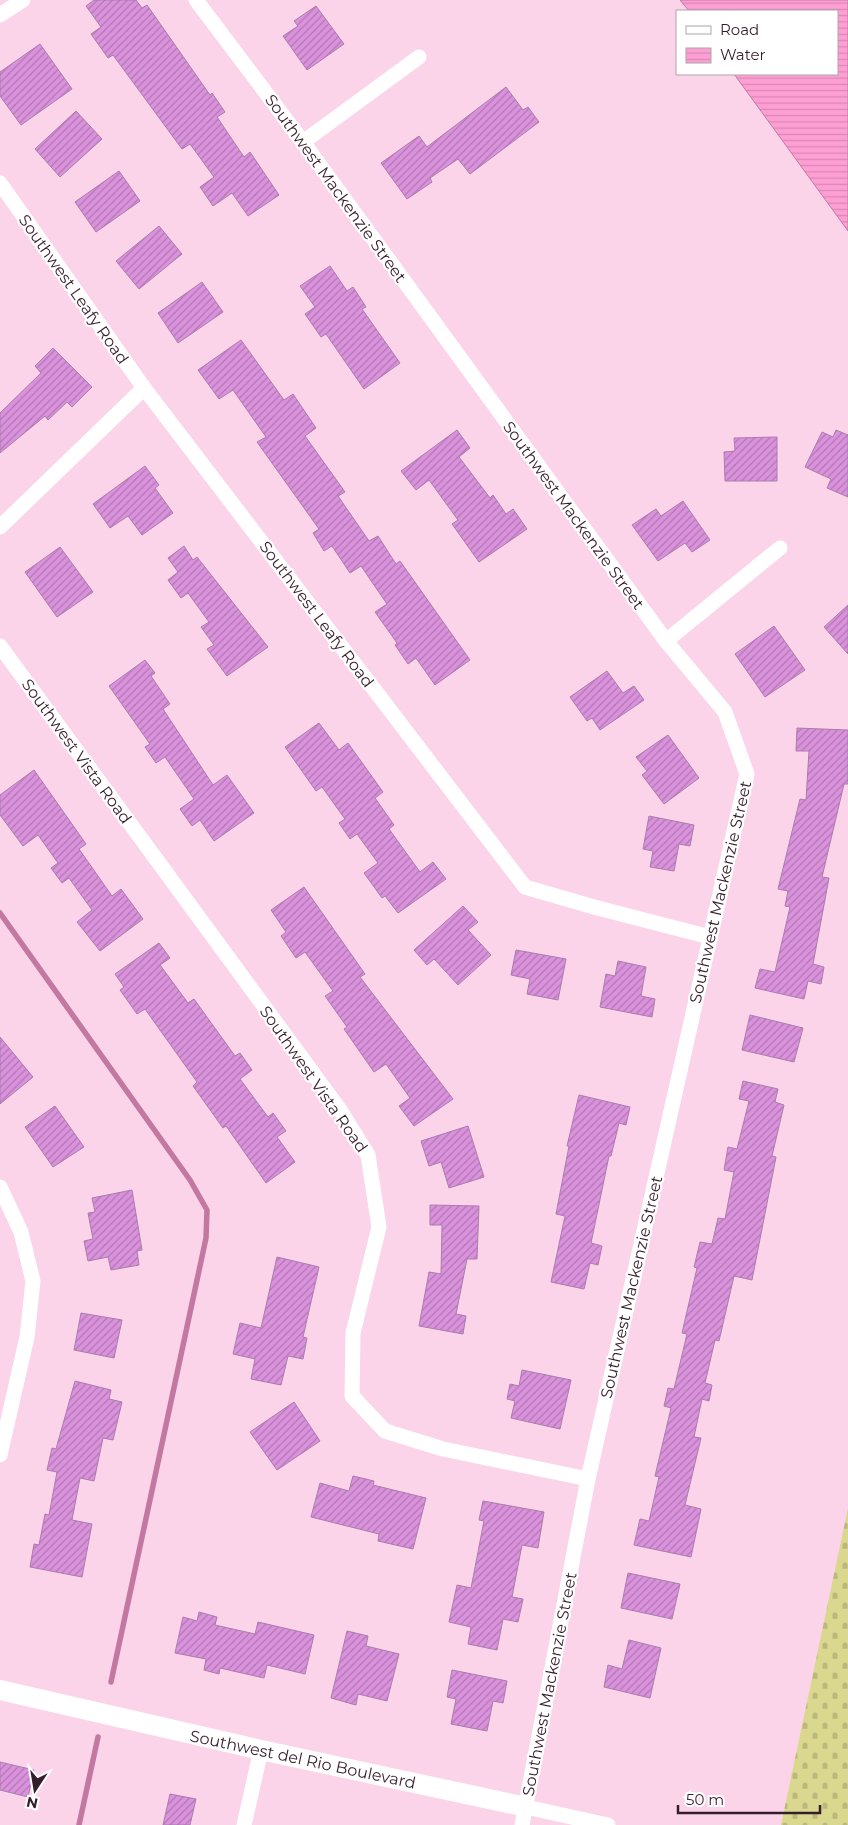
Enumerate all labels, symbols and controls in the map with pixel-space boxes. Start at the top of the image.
legend [676,10,838,75]
text: Road [720,20,759,39]
text: Water [720,45,766,64]
street label: Southwest Mackenzie Street [261,91,411,286]
street label: Southwest Leafy Road [15,211,132,368]
street label: Southwest Mackenzie Street [499,418,649,613]
street label: Southwest Leafy Road [255,538,378,691]
street label: Southwest Vista Road [18,675,136,827]
street label: Southwest Mackenzie Street [686,779,755,1005]
street label: Southwest Vista Road [256,1002,371,1156]
street label: Southwest Mackenzie Street [597,1174,666,1400]
street label: Southwest Mackenzie Street [518,1570,581,1798]
street label: Southwest del Rio Boulevard [188,1726,418,1793]
north arrow [10,1765,60,1815]
scale bar [678,1782,820,1814]
text: 50 m [686,1790,724,1809]
text: N [25,1793,40,1813]

